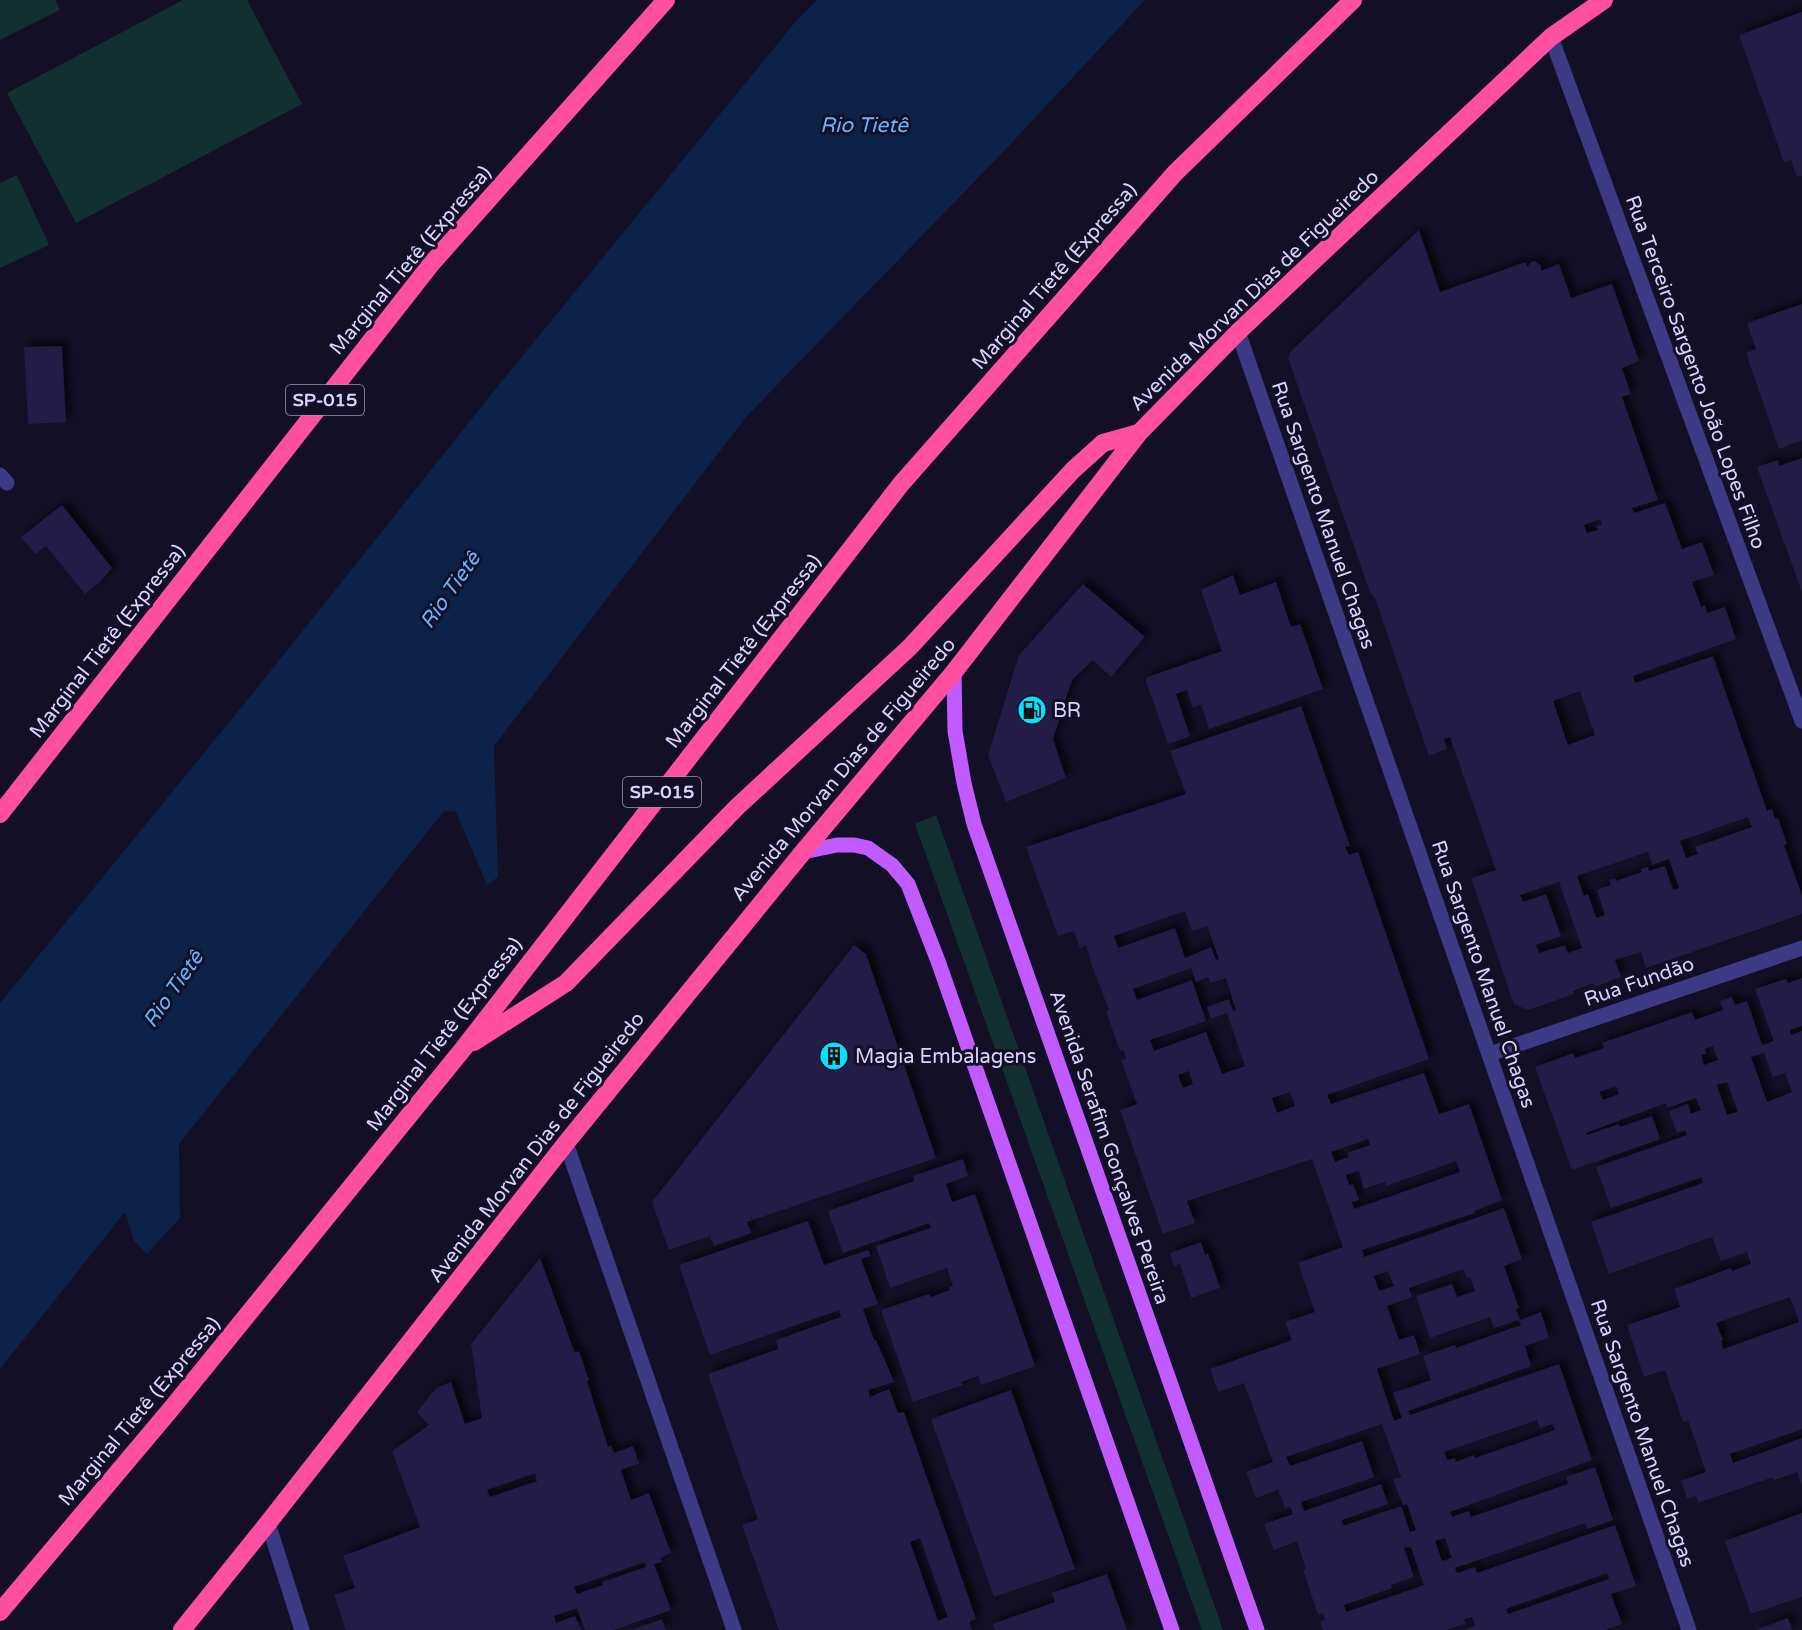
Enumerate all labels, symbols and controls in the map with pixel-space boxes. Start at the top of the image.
water label: Rio Tietê [820,113,909,138]
street label: Marginal Tietê (Expressa) [325,161,497,360]
street label: Avenida Morvan Dias de Figueiredo [1125,165,1384,416]
street label: Marginal Tietê (Expressa) [967,179,1142,375]
street label: Rua Terceiro Sargento João Lopes Filho [1620,192,1770,552]
street label: Rua Sargento Manuel Chagas [1266,378,1380,652]
road number: SP-015 [286,385,364,415]
street label: Marginal Tietê (Expressa) [25,540,191,743]
water label: Rio Tietê [415,546,486,633]
street label: Marginal Tietê (Expressa) [661,550,827,753]
street label: Avenida Morvan Dias de Figueiredo [726,633,961,906]
fuel station icon: BR [1016,694,1048,726]
place label: BR [1053,699,1081,723]
road number: SP-015 [623,777,701,807]
street label: Rua Sargento Manuel Chagas [1426,837,1540,1111]
street label: Marginal Tietê (Expressa) [362,933,528,1136]
water label: Rio Tietê [138,945,209,1032]
street label: Rua Fundão [1581,952,1697,1012]
street label: Avenida Serafim Gonçalves Pereira [1044,987,1174,1308]
street label: Avenida Morvan Dias de Figueiredo [424,1008,650,1288]
building icon: Magia Embalagens [818,1040,850,1072]
place label: Magia Embalagens [855,1045,1036,1069]
street label: Rua Sargento Manuel Chagas [1585,1296,1699,1570]
street label: Marginal Tietê (Expressa) [54,1312,226,1511]

